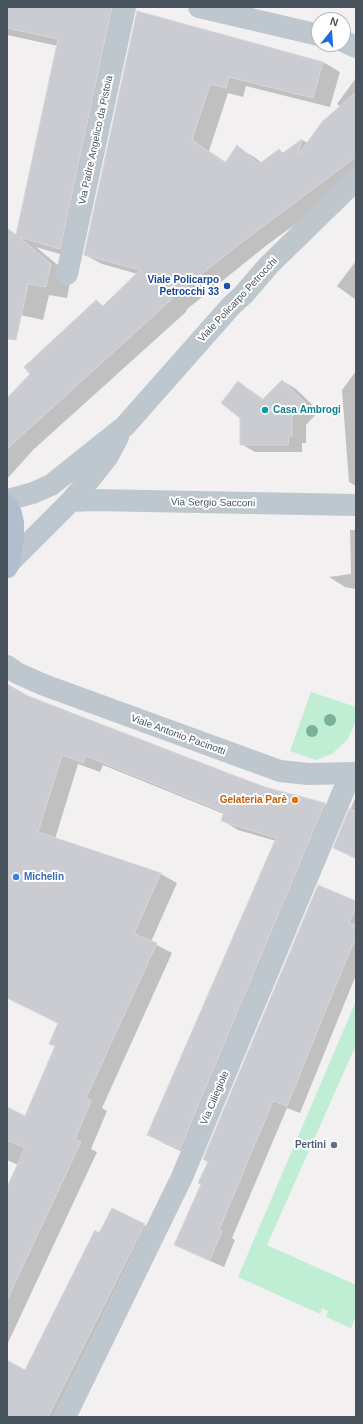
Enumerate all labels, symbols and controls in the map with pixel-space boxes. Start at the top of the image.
north arrow [311,12,351,52]
text: N [329,15,340,28]
street label: Via Padre Angelico da Pistoia [76,74,116,206]
street label: Viale Policarpo Petrocchi [196,255,280,345]
place label: Viale Policarpo Petrocchi 33 [147,274,219,298]
marker: Viale Policarpo Petrocchi 33 [222,281,232,291]
place label: Casa Ambrogi [273,404,341,416]
marker: Casa Ambrogi [260,405,270,415]
street label: Via Sergio Sacconi [171,496,255,510]
street label: Viale Antonio Pacinotti [129,712,227,758]
place label: Gelateria Parè [220,794,287,806]
marker: Gelateria Parè [290,795,300,805]
place label: Michelin [24,871,64,883]
marker: Michelin [11,872,21,882]
street label: Via Ciliegiole [198,1069,232,1127]
place label: Pertini [295,1139,326,1151]
marker: Pertini [329,1140,339,1150]

